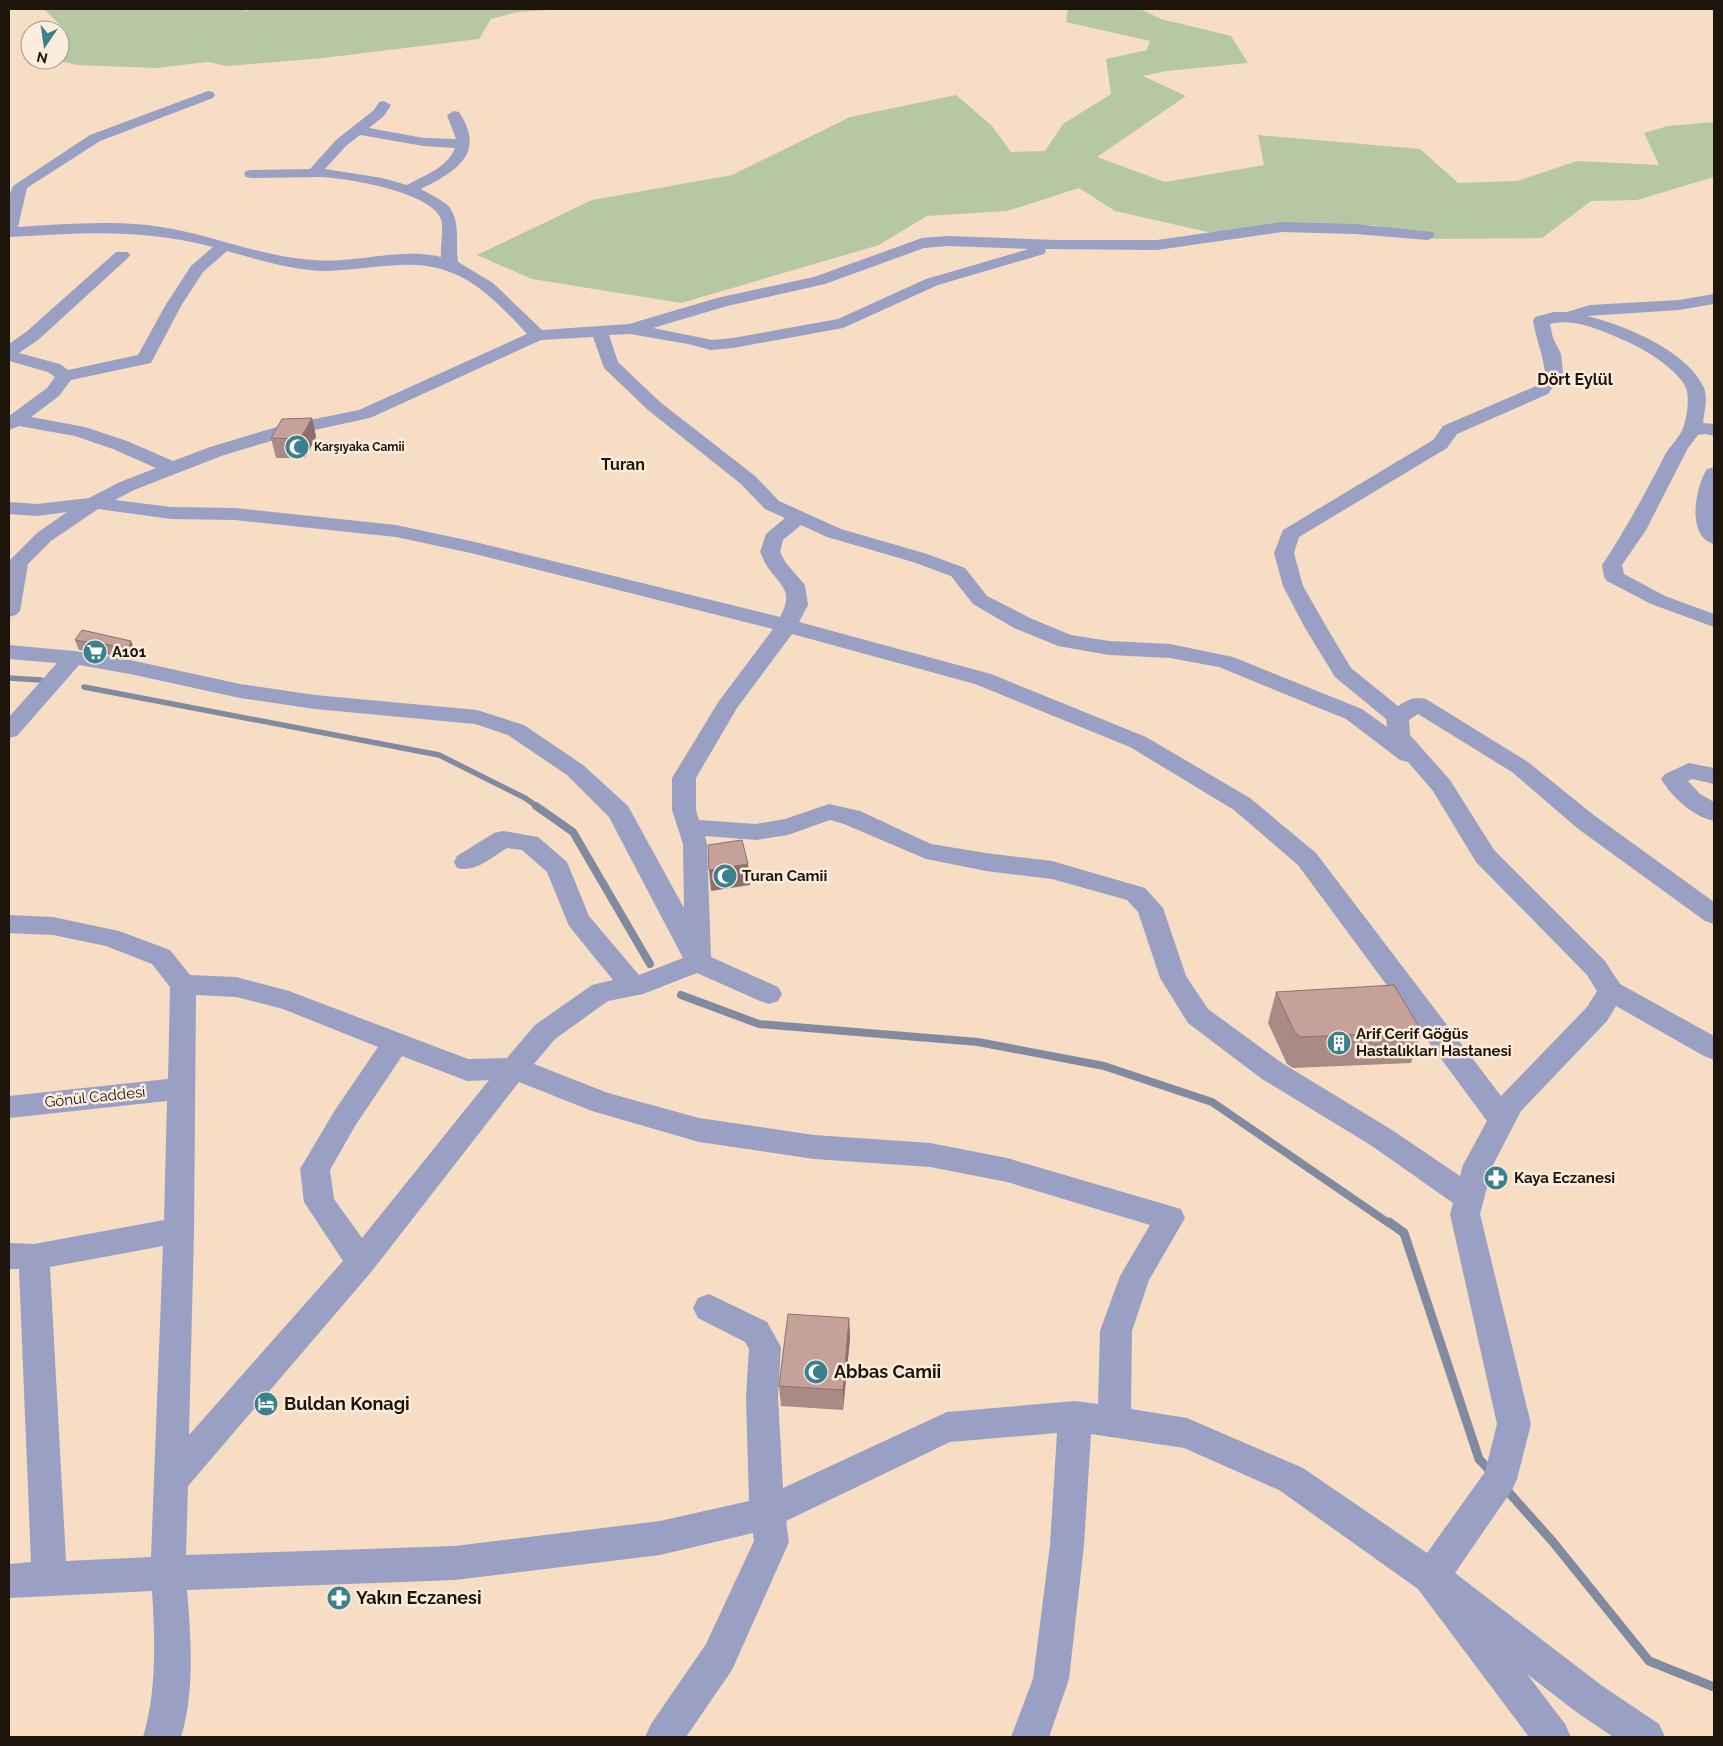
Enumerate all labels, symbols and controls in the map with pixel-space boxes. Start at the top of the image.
north arrow [20,20,70,70]
text: N [35,49,49,67]
district label: Dört Eylül [1537,370,1614,389]
mosque icon: Karşıyaka Camii [284,434,310,460]
place label: Karşıyaka Camii [314,440,405,454]
district label: Turan [601,455,645,474]
supermarket icon: A101 [82,639,108,665]
place label: A101 [112,643,147,661]
mosque icon: Turan Camii [712,863,738,889]
place label: Turan Camii [742,867,827,885]
place label: Arif Cerif Göğüs Hastalıkları Hastanesi [1356,1025,1512,1060]
building icon: Arif Cerif Göğüs Hastalıkları Hastanesi [1326,1030,1352,1056]
street label: Gönül Caddesi [44,1083,146,1111]
pharmacy icon: Kaya Eczanesi [1483,1165,1509,1191]
place label: Kaya Eczanesi [1514,1169,1615,1187]
mosque icon: Abbas Camii [803,1359,829,1385]
place label: Abbas Camii [834,1361,941,1382]
hotel icon: Buldan Konagi [253,1391,279,1417]
place label: Buldan Konagi [284,1393,410,1414]
pharmacy icon: Yakın Eczanesi [326,1585,352,1611]
place label: Yakın Eczanesi [356,1587,482,1608]

